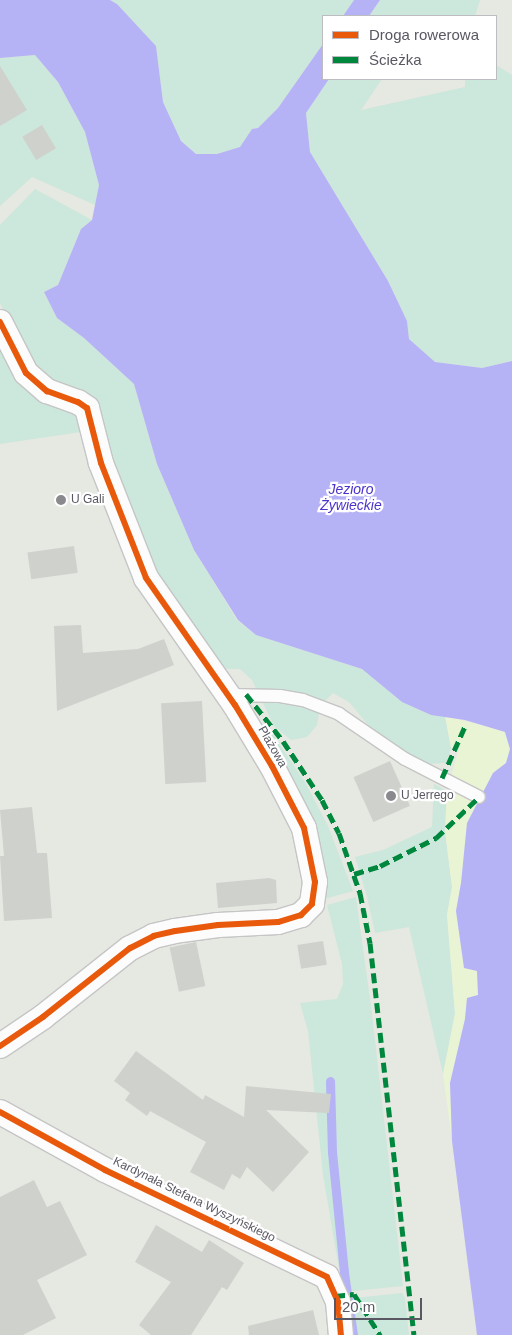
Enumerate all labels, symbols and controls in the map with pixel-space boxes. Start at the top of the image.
legend [322,15,497,80]
text: Droga rowerowa [369,26,479,43]
text: Ścieżka [369,51,422,68]
water label: Jezioro Żywieckie [320,481,382,514]
place label: U Gali [71,493,104,507]
marker: U Gali [55,494,67,506]
street label: Plażowa [254,724,290,770]
place label: U Jerrego [401,789,454,803]
marker: U Jerrego [385,790,397,802]
street label: Kardynała Stefana Wyszyńskiego [111,1154,277,1246]
scale bar [337,1288,424,1320]
text: 20 m [342,1298,375,1315]

